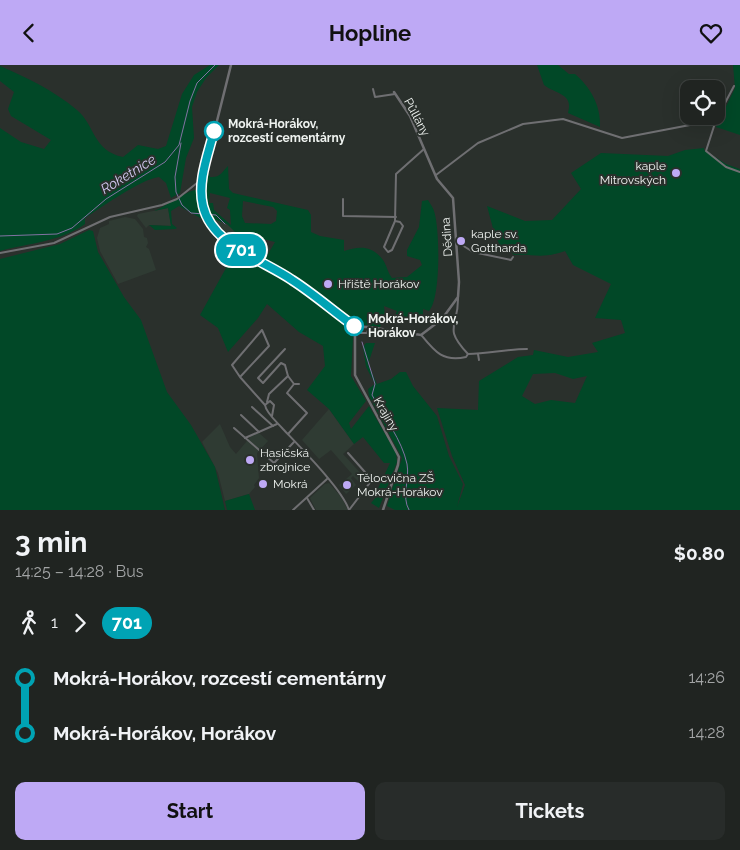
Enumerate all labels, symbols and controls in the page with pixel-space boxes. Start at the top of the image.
icon: back [15,19,43,47]
icon: heart [697,19,725,47]
text: Hopline [329,20,411,46]
map controls [680,80,725,125]
button: locate [680,80,725,125]
street label: Půllány [401,96,433,139]
place label: Mokrá-Horákov, rozcestí cementárny [228,117,346,145]
marker: Mokrá-Horákov, rozcestí cementárny [204,121,224,141]
water label: Roketnice [98,151,159,197]
place label: kaple Mitrovských [600,159,666,187]
marker: kaple Mitrovských [670,167,682,179]
street label: Dědina [439,217,455,257]
place label: kaple sv. Gottharda [471,227,526,255]
line badge: 701 [212,234,270,266]
marker: kaple sv. Gottharda [455,235,467,247]
text: 701 [226,239,256,260]
place label: Hřiště Horákov [338,277,420,291]
marker: Hřiště Horákov [322,278,334,290]
place label: Mokrá-Horákov, Horákov [368,312,459,340]
marker: Mokrá-Horákov, Horákov [344,316,364,336]
street label: Krajiny [371,394,402,434]
place label: Hasičská zbrojnice [260,446,310,474]
marker: Hasičská zbrojnice [244,454,256,466]
place label: Tělocvična ZŠ Mokrá-Horákov [357,471,443,499]
place label: Mokrá [273,477,308,491]
marker: Mokrá [257,478,269,490]
marker: Tělocvična ZŠ Mokrá-Horákov [341,479,353,491]
text: 3 min [15,526,87,559]
text: $0.80 [674,542,725,564]
text: 14:25 – 14:28 · Bus [15,562,143,581]
icon: walk [15,609,43,637]
icon: forward [66,609,94,637]
text: 701 [112,612,142,633]
text: 1 [51,613,58,632]
text: Mokrá-Horákov, rozcestí cementárny [53,667,386,689]
text: 14:26 [688,668,725,687]
text: Mokrá-Horákov, Horákov [53,722,276,744]
text: 14:28 [689,723,725,742]
button: Start [15,782,365,840]
button: Tickets [375,782,725,840]

